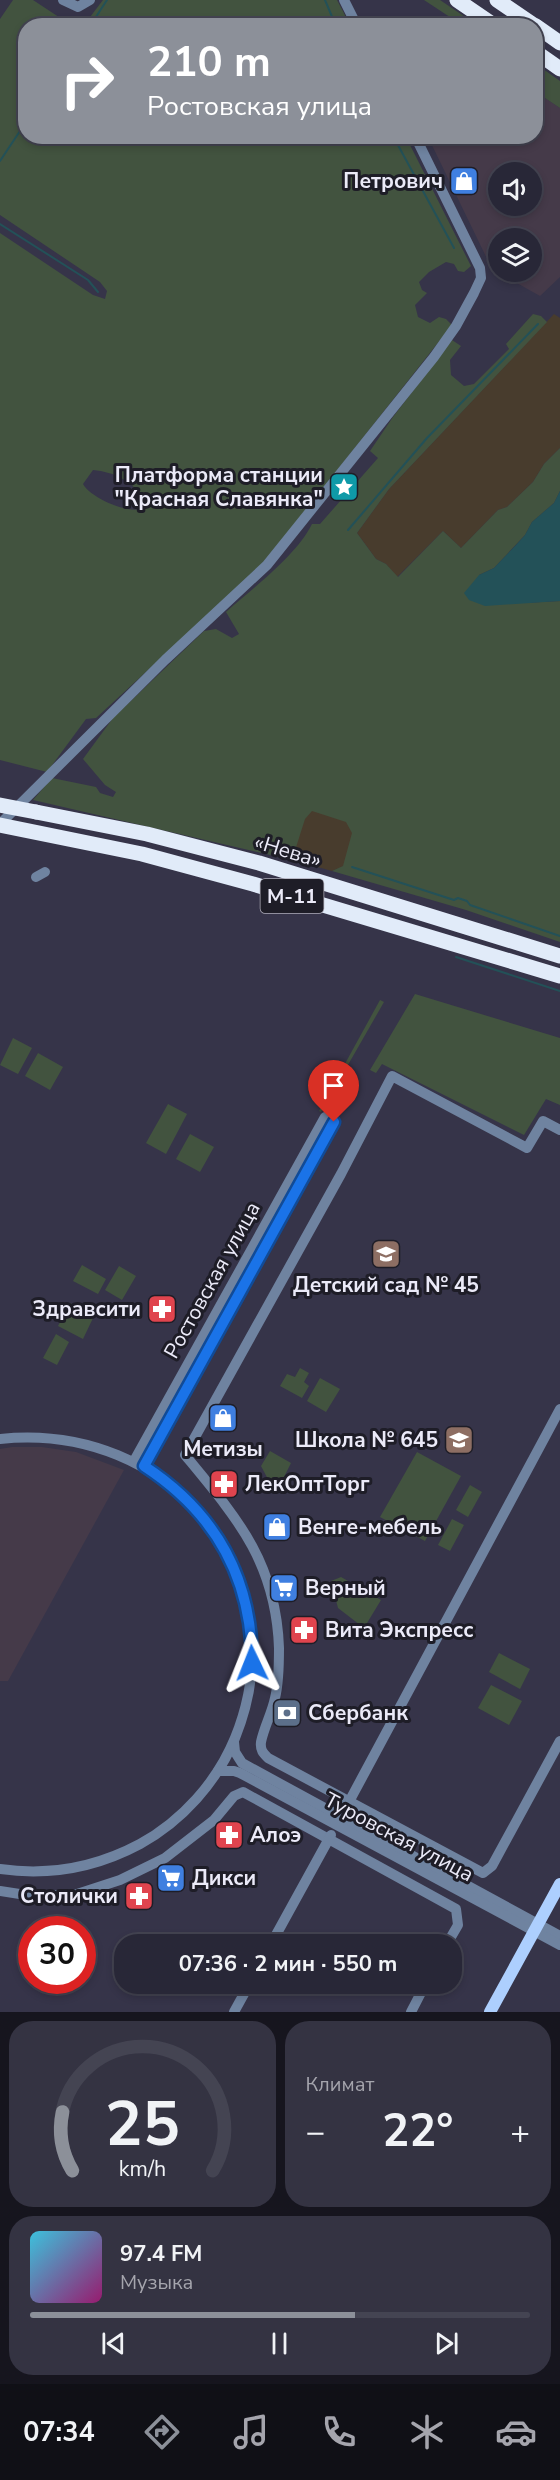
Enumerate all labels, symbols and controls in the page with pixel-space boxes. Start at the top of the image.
text: 210 m [147,34,271,91]
icon: right [48,42,126,120]
text: Ростовская улица [147,88,372,125]
map controls [488,162,542,282]
button: sound [488,162,542,216]
shop icon: Петрович [448,165,480,197]
place label: Петрович [343,167,443,195]
button: layers [488,228,542,282]
place label: Платформа станции "Красная Славянка" [115,461,323,513]
place icon: Платформа станции "Красная Славянка" [328,471,360,503]
street label: «Нева» [251,828,325,874]
road number: М-11 [260,879,324,913]
pin [308,1060,359,1122]
icon: arrive [317,1069,350,1102]
street label: Ростовская улица [157,1197,267,1363]
school or university icon: Детский сад № 45 [370,1238,402,1270]
place label: Детский сад № 45 [293,1271,479,1299]
pharmacy icon: Здравсити [146,1293,178,1325]
place label: Здравсити [33,1295,141,1323]
shop icon: Метизы [207,1402,239,1434]
school or university icon: Школа № 645 [443,1424,475,1456]
place label: Школа № 645 [295,1426,438,1454]
place label: Метизы [183,1435,263,1463]
pharmacy icon: ЛекОптТорг [208,1468,240,1500]
place label: ЛекОптТорг [245,1470,370,1498]
shop icon: Венге-мебель [261,1511,293,1543]
place label: Венге-мебель [298,1513,442,1541]
supermarket icon: Верный [268,1572,300,1604]
place label: Верный [305,1574,386,1602]
pharmacy icon: Вита Экспресс [288,1614,320,1646]
place label: Вита Экспресс [325,1616,473,1644]
position arrow [220,1631,284,1695]
bank icon: Сбербанк [271,1697,303,1729]
place label: Сбербанк [308,1699,408,1727]
street label: Туровская улица [319,1786,479,1888]
pharmacy icon: Алоэ [213,1819,245,1851]
place label: Алоэ [250,1821,301,1849]
supermarket icon: Дикси [155,1862,187,1894]
place label: Дикси [192,1864,256,1892]
pharmacy icon: Столички [123,1880,155,1912]
place label: Столички [20,1882,118,1910]
speed limit sign: 30 [18,1916,96,1994]
text: 07:36 · 2 мин · 550 m [179,1949,397,1979]
text: Климат [306,2071,374,2098]
text: 25 [105,2082,180,2167]
text: 22° [382,2101,453,2162]
text: − [306,2110,325,2155]
text: + [510,2110,530,2155]
text: km/h [119,2154,166,2184]
text: 97.4 FM [120,2239,202,2269]
text: Музыка [120,2269,193,2296]
icon: previous [97,2327,130,2360]
icon: pause [263,2327,296,2360]
icon: next [430,2327,463,2360]
icon: directions [141,2411,183,2453]
icon: music [230,2411,272,2453]
icon: phone [318,2411,360,2453]
icon: climate [406,2411,448,2453]
icon: car [495,2411,537,2453]
text: 07:34 [23,2414,95,2451]

